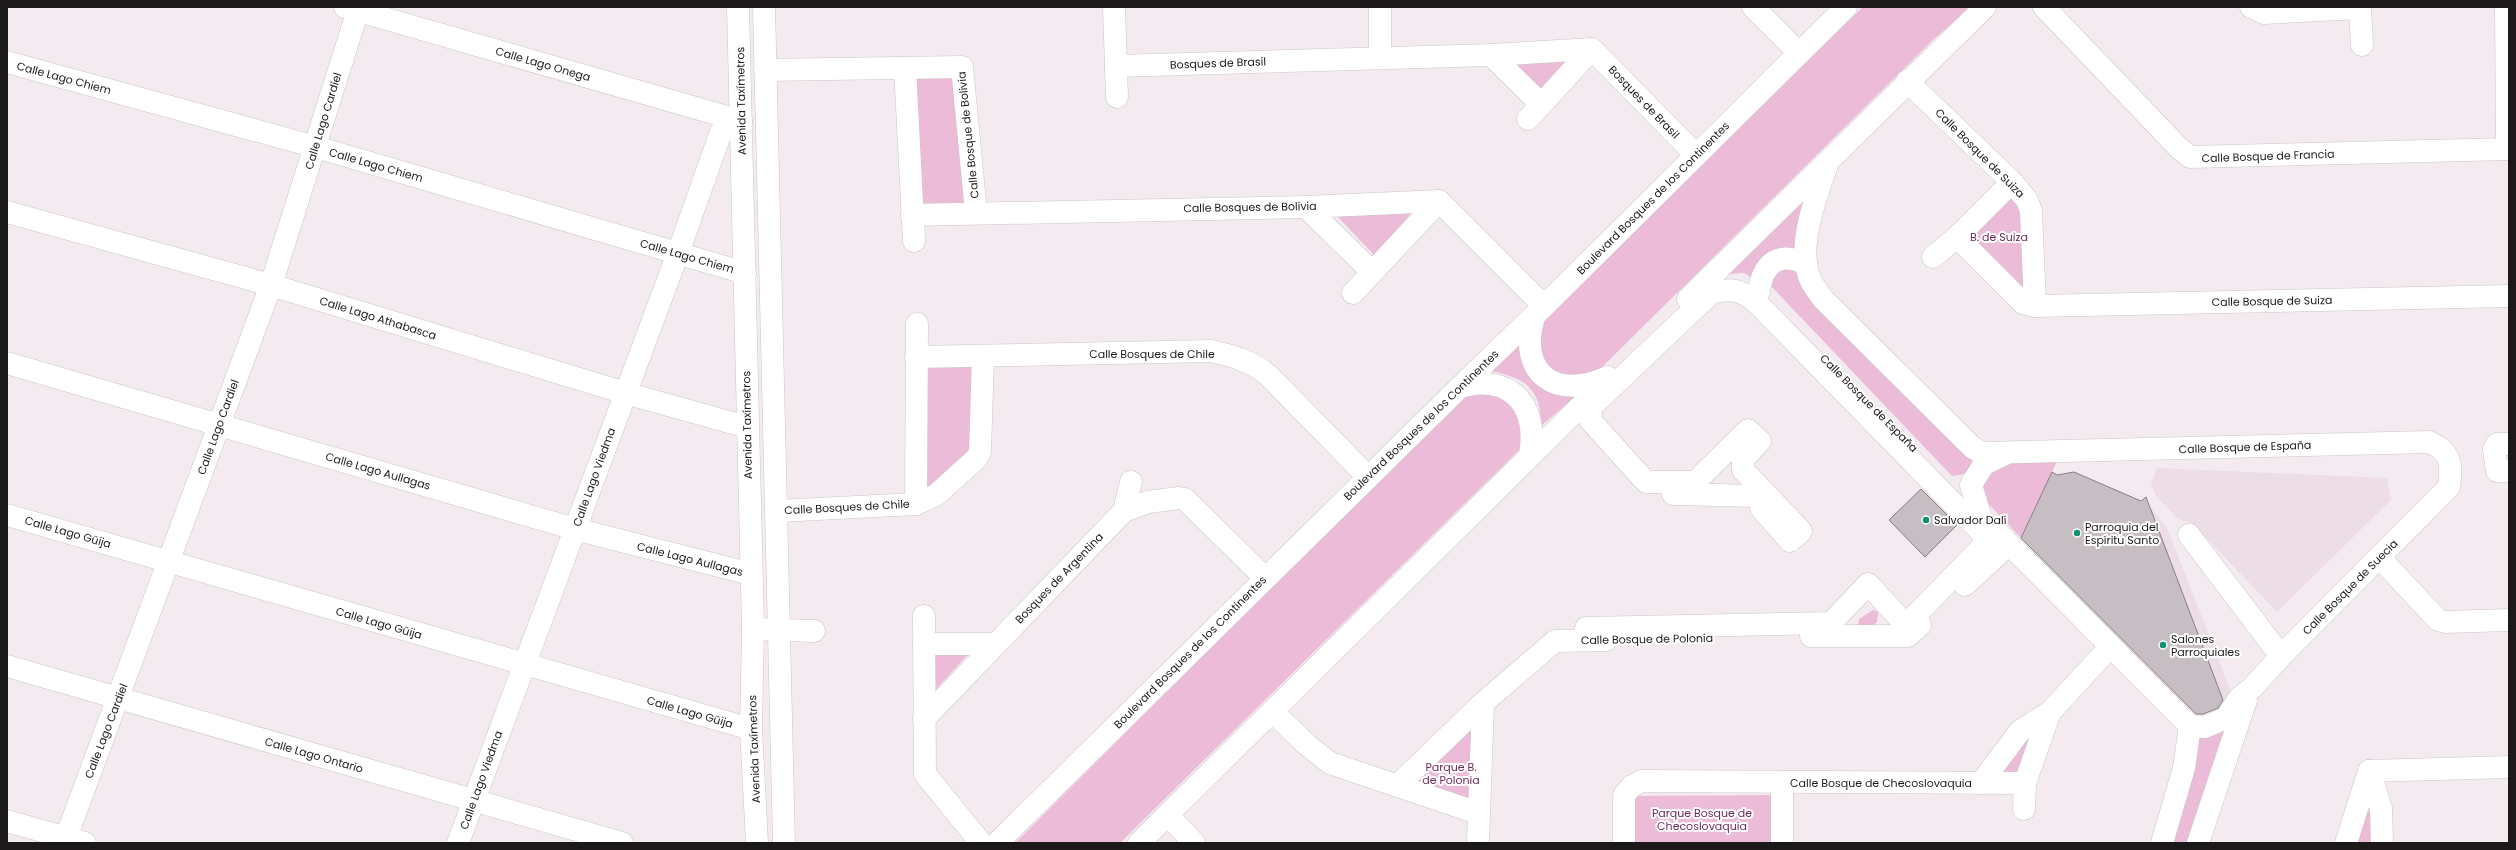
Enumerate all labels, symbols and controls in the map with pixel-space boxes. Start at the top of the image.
street label: Calle Lago Onega [494,43,592,85]
street label: Avenida Taxímetros [732,46,750,155]
street label: Bosques de Brasil [1170,53,1266,73]
street label: Calle Lago Chiem [15,58,113,98]
street label: Bosques de Brasil [1605,62,1683,142]
street label: Calle Lago Cardiel [301,71,345,171]
street label: Calle Bosque de Bolivia [953,71,983,199]
street label: Calle Bosque de Suiza [1932,105,2028,201]
street label: Boulevard Bosques de los Continentes [1573,118,1733,278]
street label: Calle Lago Chiem [327,144,425,186]
street label: Calle Bosque de Francia [2201,146,2335,166]
street label: Calle Bosques de Bolivia [1183,198,1317,216]
park label: B. de Suiza [1970,229,2028,245]
street label: Calle Lago Chiem [638,235,736,277]
street label: Calle Bosque de Suiza [2212,292,2332,310]
street label: Calle Lago Athabasca [318,293,438,343]
street label: Calle Bosques de Chile [1089,346,1215,362]
street label: Boulevard Bosques de los Continentes [1340,346,1502,504]
street label: Calle Bosque de España [1816,350,1922,456]
street label: Avenida Taxímetros [738,370,756,479]
street label: Calle Lago Cardiel [193,377,243,477]
street label: Calle Lago Viedma [569,425,619,529]
street label: Calle Bosque de España [2178,437,2312,457]
street label: Calle Lago Aullagas [324,448,433,494]
street label: Calle Bosques de Chile [784,496,910,518]
street label: Calle Lago Güija [23,512,113,552]
place label: Salvador Dalí [1934,512,2007,528]
marker: Salvador Dalí [1921,515,1931,525]
place label: Parroquia del Espíritu Santo [2085,519,2159,548]
marker: Parroquia del Espíritu Santo [2072,528,2082,538]
street label: Bosques de Argentina [1011,529,1107,627]
street label: Calle Bosque de Suecia [2299,536,2401,638]
street label: Calle Lago Aullagas [635,538,745,580]
street label: Boulevard Bosques de los Continentes [1110,572,1270,732]
street label: Calle Lago Güija [334,603,424,643]
street label: Calle Bosque de Polonia [1581,630,1713,648]
place label: Salones Parroquiales [2171,631,2240,660]
marker: Salones Parroquiales [2158,640,2168,650]
street label: Calle Lago Cardiel [81,681,131,781]
street label: Calle Lago Güija [645,692,735,732]
street label: Avenida Taxímetros [744,694,764,803]
street label: Calle Lago Viedma [456,728,506,832]
street label: Calle Lago Ontario [263,733,365,777]
park label: Parque B. de Polonia [1422,759,1480,788]
street label: Calle Bosque de Checoslovaquia [1790,775,1972,791]
park label: Parque Bosque de Checoslovaquia [1652,805,1752,834]

